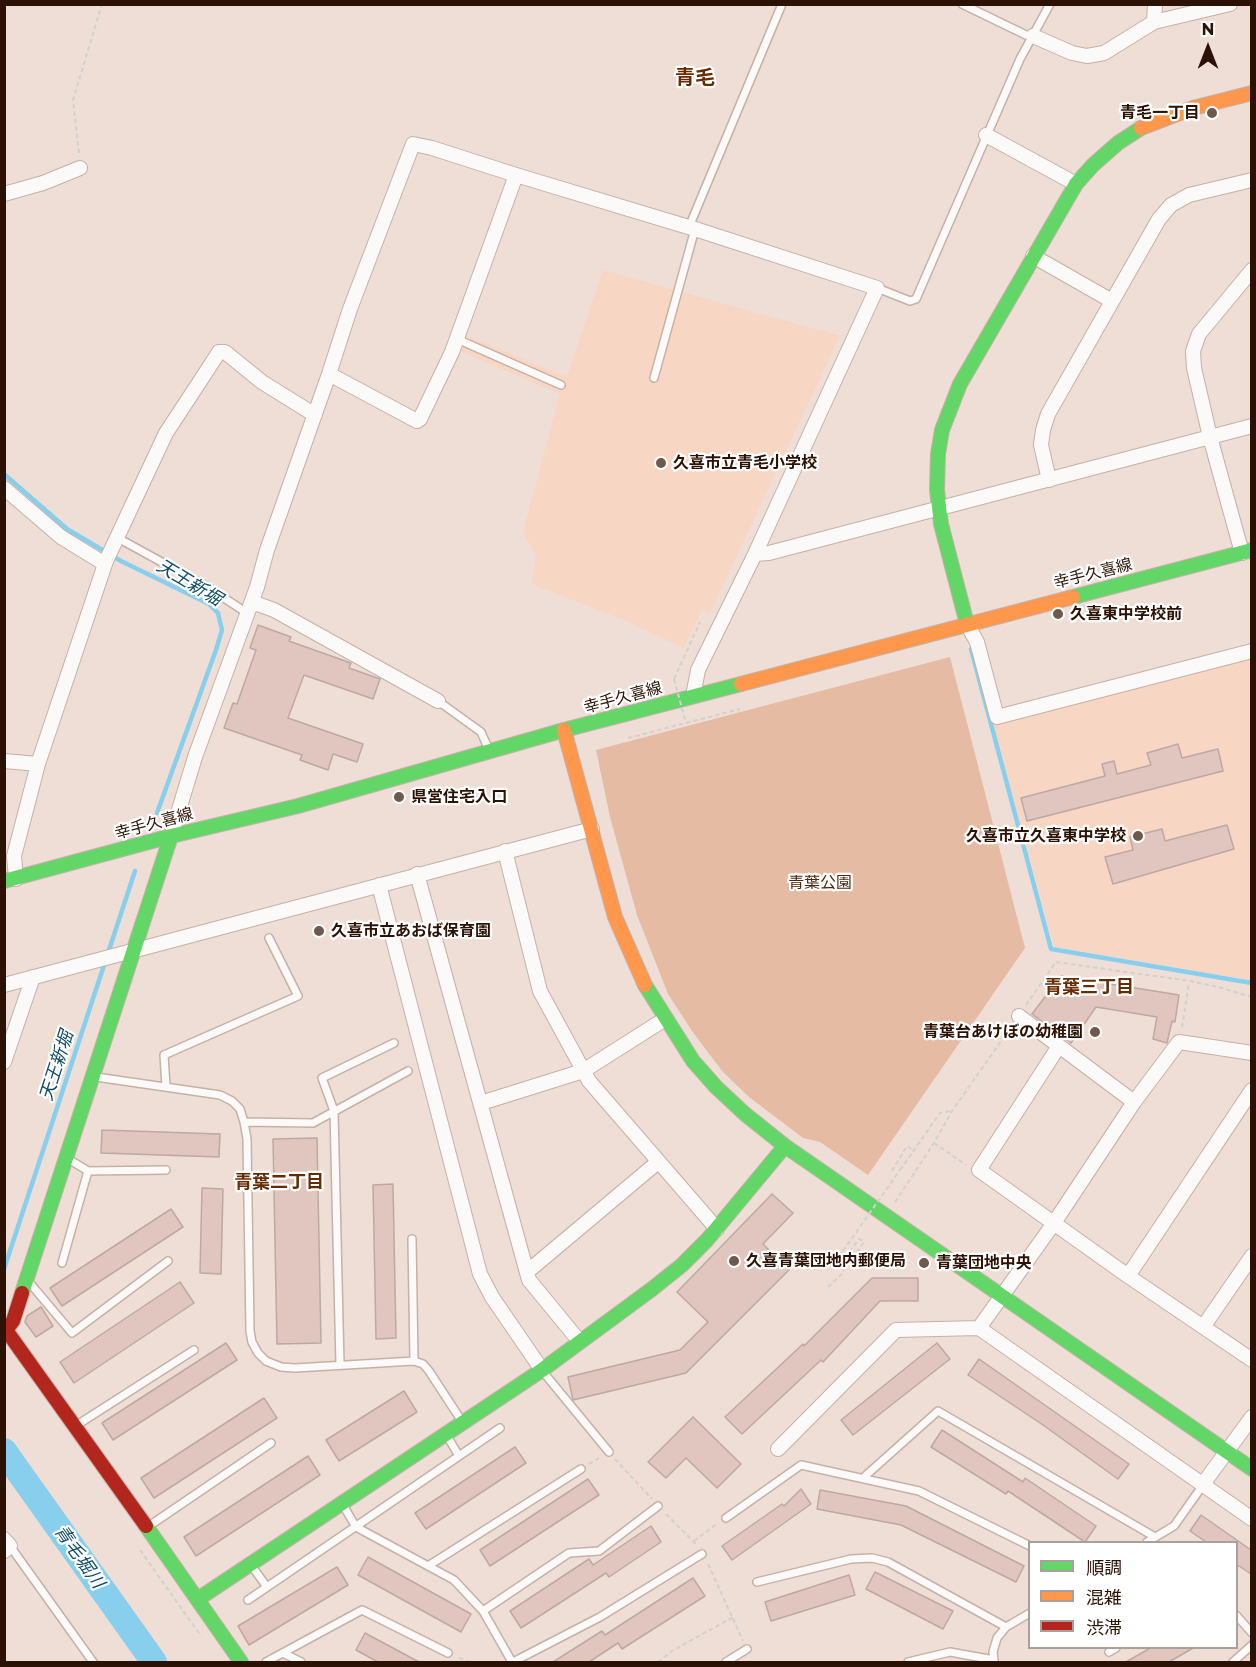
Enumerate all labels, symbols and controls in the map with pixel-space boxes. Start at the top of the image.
north arrow [1178,18,1238,78]
text: N [1202,20,1214,39]
district label: 青毛 [675,66,715,90]
place label: 青毛一丁目 [1120,103,1200,123]
marker: 青毛一丁目 [1205,106,1219,120]
place label: 久喜市立青毛小学校 [673,453,817,473]
marker: 久喜市立青毛小学校 [654,456,668,470]
water label: 天王新堀 [153,555,225,611]
street label: 幸手久喜線 [1052,555,1134,593]
place label: 久喜東中学校前 [1070,604,1182,624]
marker: 久喜東中学校前 [1051,607,1065,621]
street label: 幸手久喜線 [582,678,664,718]
place label: 県営住宅入口 [411,787,507,807]
marker: 県営住宅入口 [392,790,406,804]
street label: 幸手久喜線 [113,804,195,844]
place label: 久喜市立久喜東中学校 [966,826,1126,846]
marker: 久喜市立久喜東中学校 [1131,829,1145,843]
park label: 青葉公園 [788,873,852,893]
place label: 久喜市立あおば保育園 [331,921,491,941]
marker: 久喜市立あおば保育園 [312,924,326,938]
district label: 青葉三丁目 [1044,977,1134,999]
place label: 青葉台あけぼの幼稚園 [923,1022,1083,1042]
marker: 青葉台あけぼの幼稚園 [1088,1025,1102,1039]
water label: 天王新堀 [36,1028,78,1104]
district label: 青葉二丁目 [234,1172,324,1194]
place label: 久喜青葉団地内郵便局 [746,1251,906,1271]
place label: 青葉団地中央 [936,1253,1032,1273]
marker: 久喜青葉団地内郵便局 [727,1254,741,1268]
marker: 青葉団地中央 [917,1256,931,1270]
water label: 青毛堀川 [50,1521,108,1593]
legend [1028,1541,1238,1649]
text: 順調 [1086,1557,1122,1579]
text: 混雑 [1086,1587,1122,1609]
text: 渋滞 [1086,1617,1122,1639]

